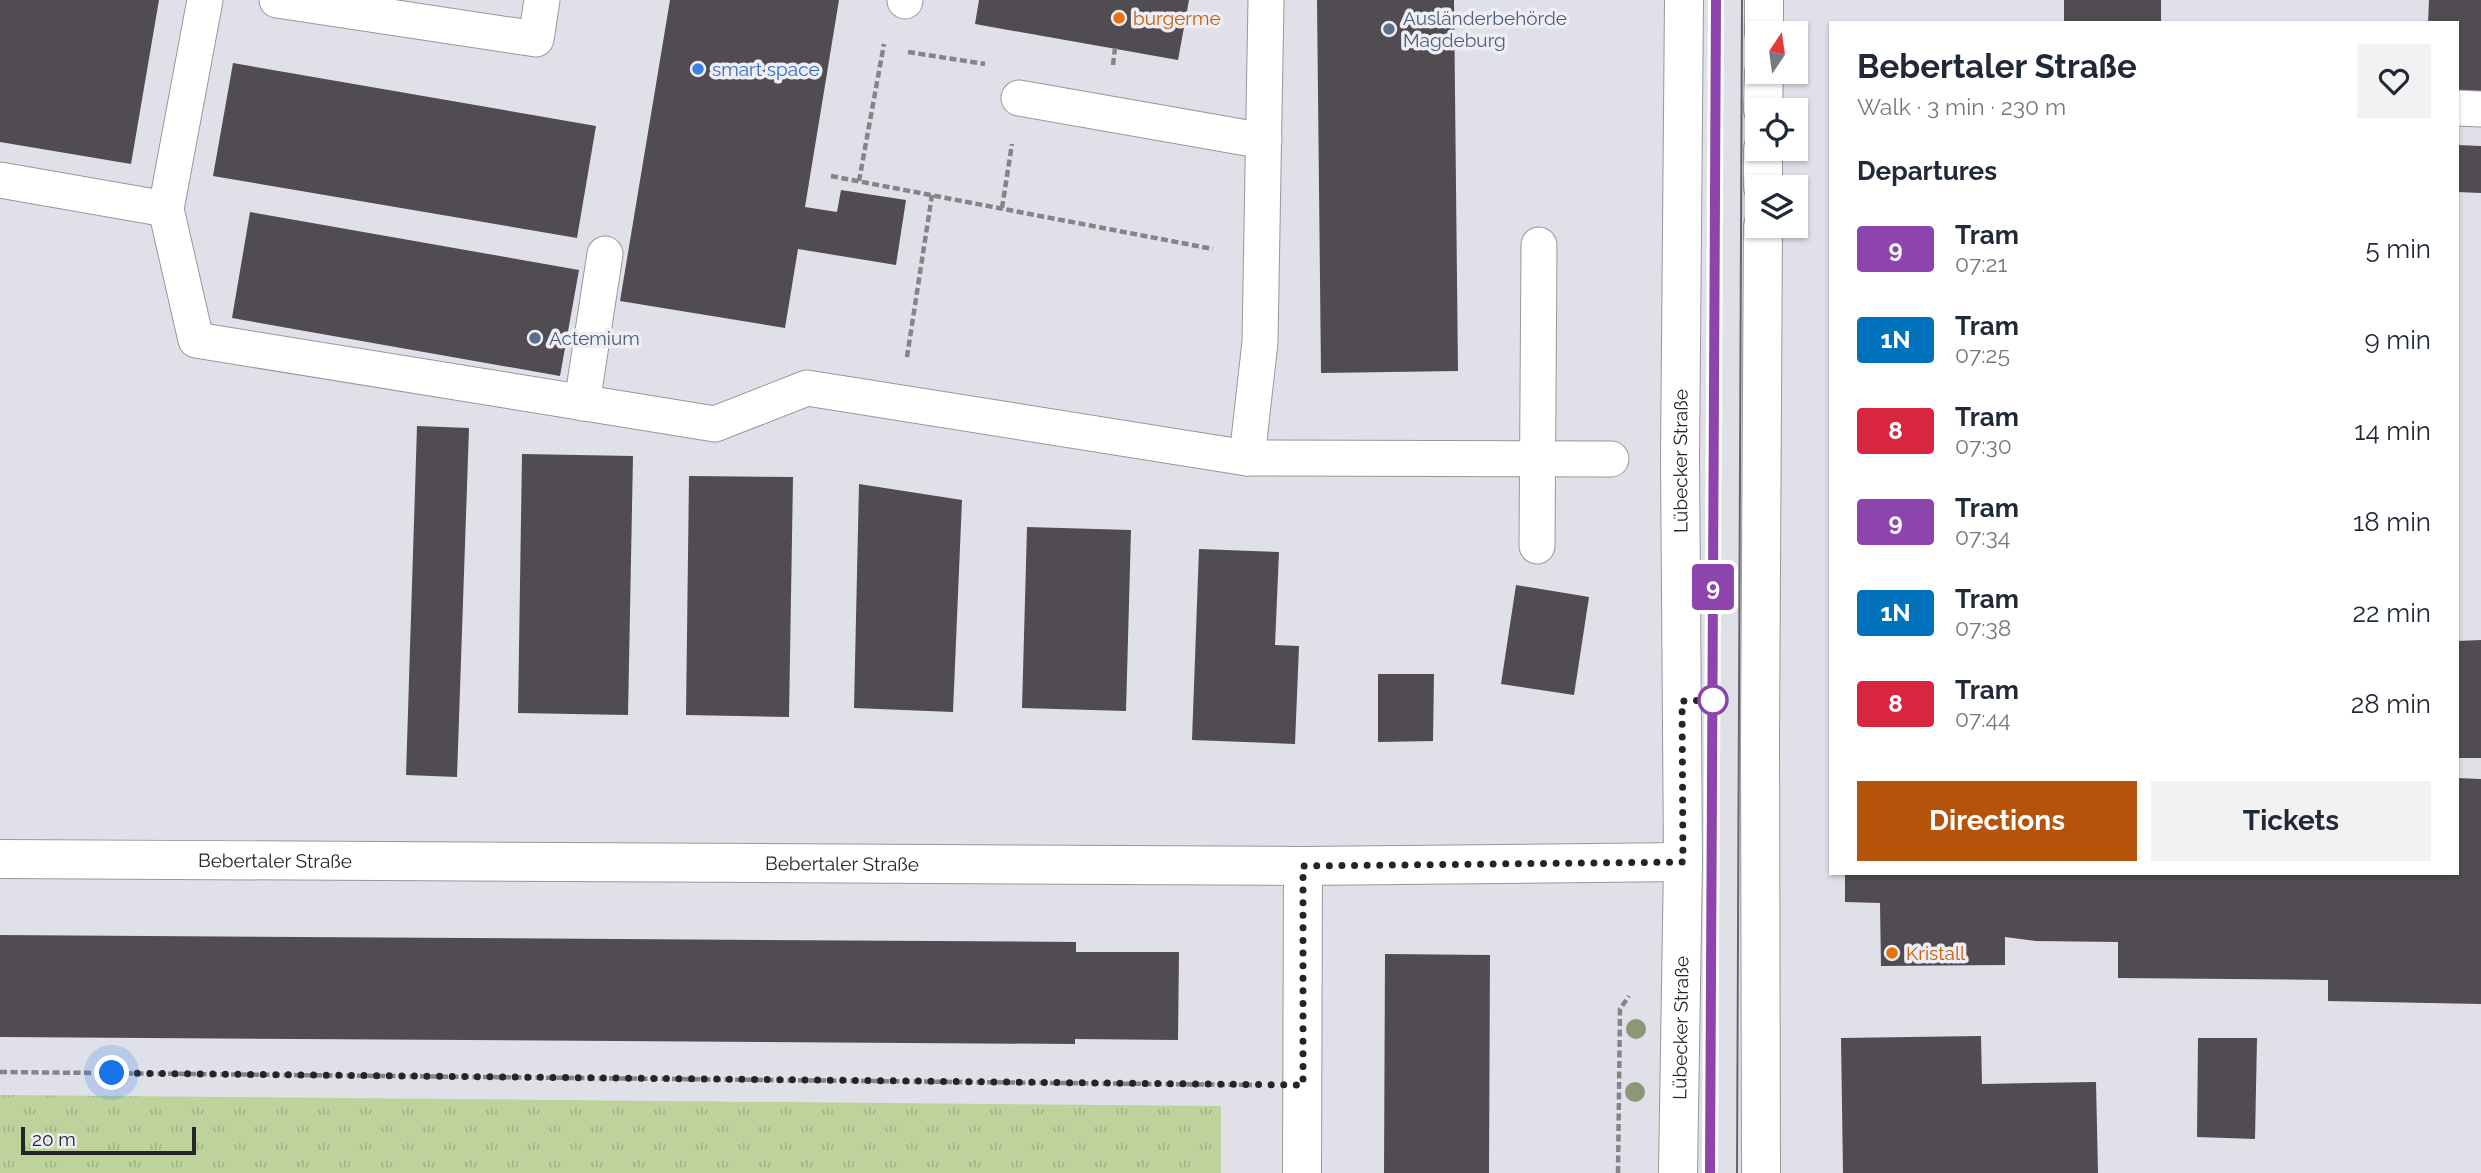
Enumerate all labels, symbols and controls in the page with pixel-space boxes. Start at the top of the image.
place label: burgerme [1133,7,1221,29]
place label: Ausländerbehörde Magdeburg [1403,7,1567,51]
marker: burgerme [1111,10,1127,26]
marker: Ausländerbehörde Magdeburg [1381,21,1397,37]
north arrow [1745,21,1808,84]
map controls [1745,21,1808,238]
button: heart [2357,44,2431,118]
text: Bebertaler Straße [1857,47,2137,86]
place label: smart space [712,58,820,80]
marker: smart space [690,61,706,77]
text: Walk · 3 min · 230 m [1857,93,2066,120]
button: locate [1745,98,1808,161]
text: Departures [1857,156,1997,186]
button: layers [1745,175,1808,238]
text: Tram [1955,220,2019,250]
text: 9 [1888,234,1903,263]
text: 5 min [2365,234,2431,264]
text: 07:21 [1955,250,2007,277]
text: Tram [1955,311,2019,341]
text: 1N [1880,325,1911,354]
text: 9 min [2364,325,2431,355]
place label: Actemium [549,327,640,349]
marker: Actemium [527,330,543,346]
text: 07:25 [1955,341,2010,368]
street label: Lübecker Straße [1669,389,1692,533]
text: Tram [1955,402,2019,432]
text: 8 [1888,416,1903,445]
text: 14 min [2354,416,2431,446]
text: 07:30 [1955,432,2012,459]
text: Tram [1955,493,2019,523]
text: 9 [1888,507,1903,536]
text: 18 min [2353,507,2431,537]
text: 07:34 [1955,523,2010,550]
line badge: 9 [1690,564,1736,610]
text: 9 [1706,572,1720,601]
text: Tram [1955,584,2019,614]
text: 1N [1880,598,1911,627]
text: 22 min [2353,598,2431,628]
text: 07:38 [1955,614,2011,641]
text: Tram [1955,675,2019,705]
unlabelled marker [1698,685,1728,715]
text: 8 [1888,689,1903,718]
text: 28 min [2351,689,2431,719]
text: 07:44 [1955,705,2011,732]
button: Directions [1857,781,2137,861]
button: Tickets [2151,781,2431,861]
street label: Bebertaler Straße [198,849,352,872]
street label: Bebertaler Straße [765,852,919,875]
place label: Kristall [1906,942,1966,964]
marker: Kristall [1884,945,1900,961]
street label: Lübecker Straße [1668,956,1692,1100]
your location [94,1055,129,1090]
scale bar [21,1124,196,1156]
text: 20 m [32,1128,76,1150]

